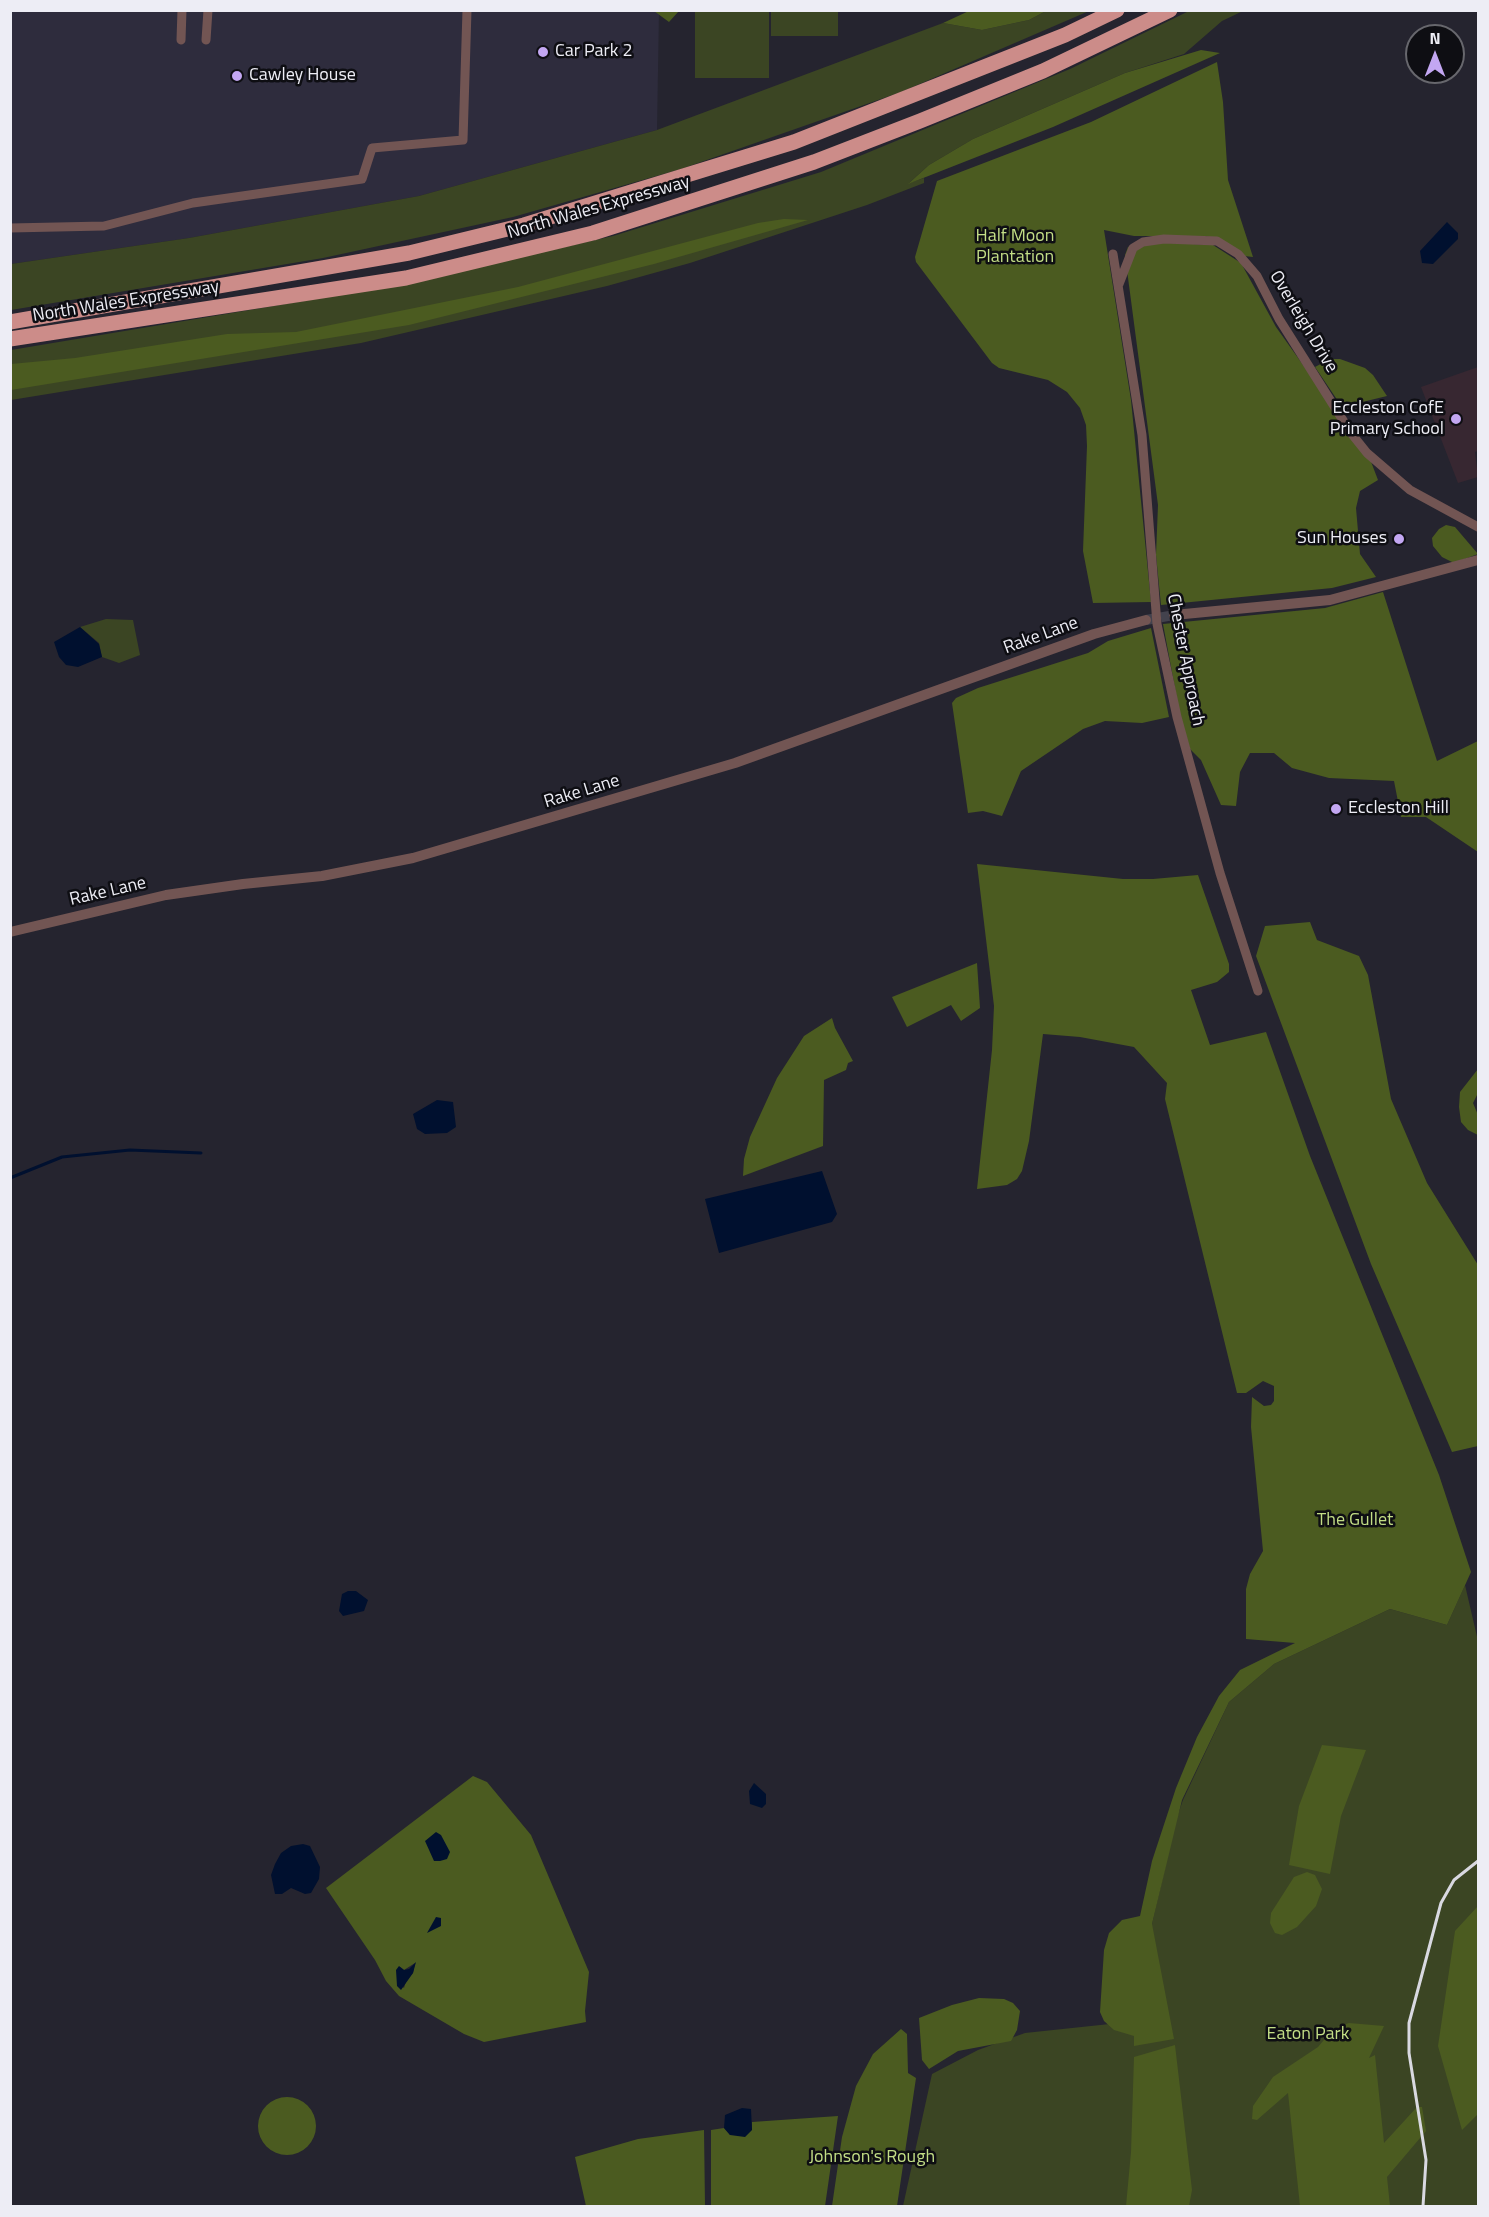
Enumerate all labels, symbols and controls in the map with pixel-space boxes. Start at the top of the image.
north arrow [1405,24,1465,84]
text: N [1429,26,1441,50]
place label: Car Park 2 [555,41,632,63]
marker: Car Park 2 [536,45,550,59]
place label: Cawley House [249,65,356,87]
marker: Cawley House [230,69,244,83]
street label: North Wales Expressway [505,172,693,244]
park label: Half Moon Plantation [976,226,1054,268]
street label: Overleigh Drive [1264,267,1342,377]
street label: North Wales Expressway [31,277,221,327]
place label: Eccleston CofE Primary School [1330,398,1444,440]
marker: Eccleston CofE Primary School [1449,412,1463,426]
place label: Sun Houses [1297,528,1387,550]
marker: Sun Houses [1392,532,1406,546]
street label: Chester Approach [1162,592,1208,728]
street label: Rake Lane [1001,613,1081,659]
street label: Rake Lane [542,770,622,814]
place label: Eccleston Hill [1348,798,1449,820]
marker: Eccleston Hill [1329,802,1343,816]
street label: Rake Lane [68,873,148,911]
park label: The Gullet [1317,1510,1393,1532]
park label: Eaton Park [1267,2024,1349,2046]
park label: Johnson's Rough [809,2147,935,2169]

